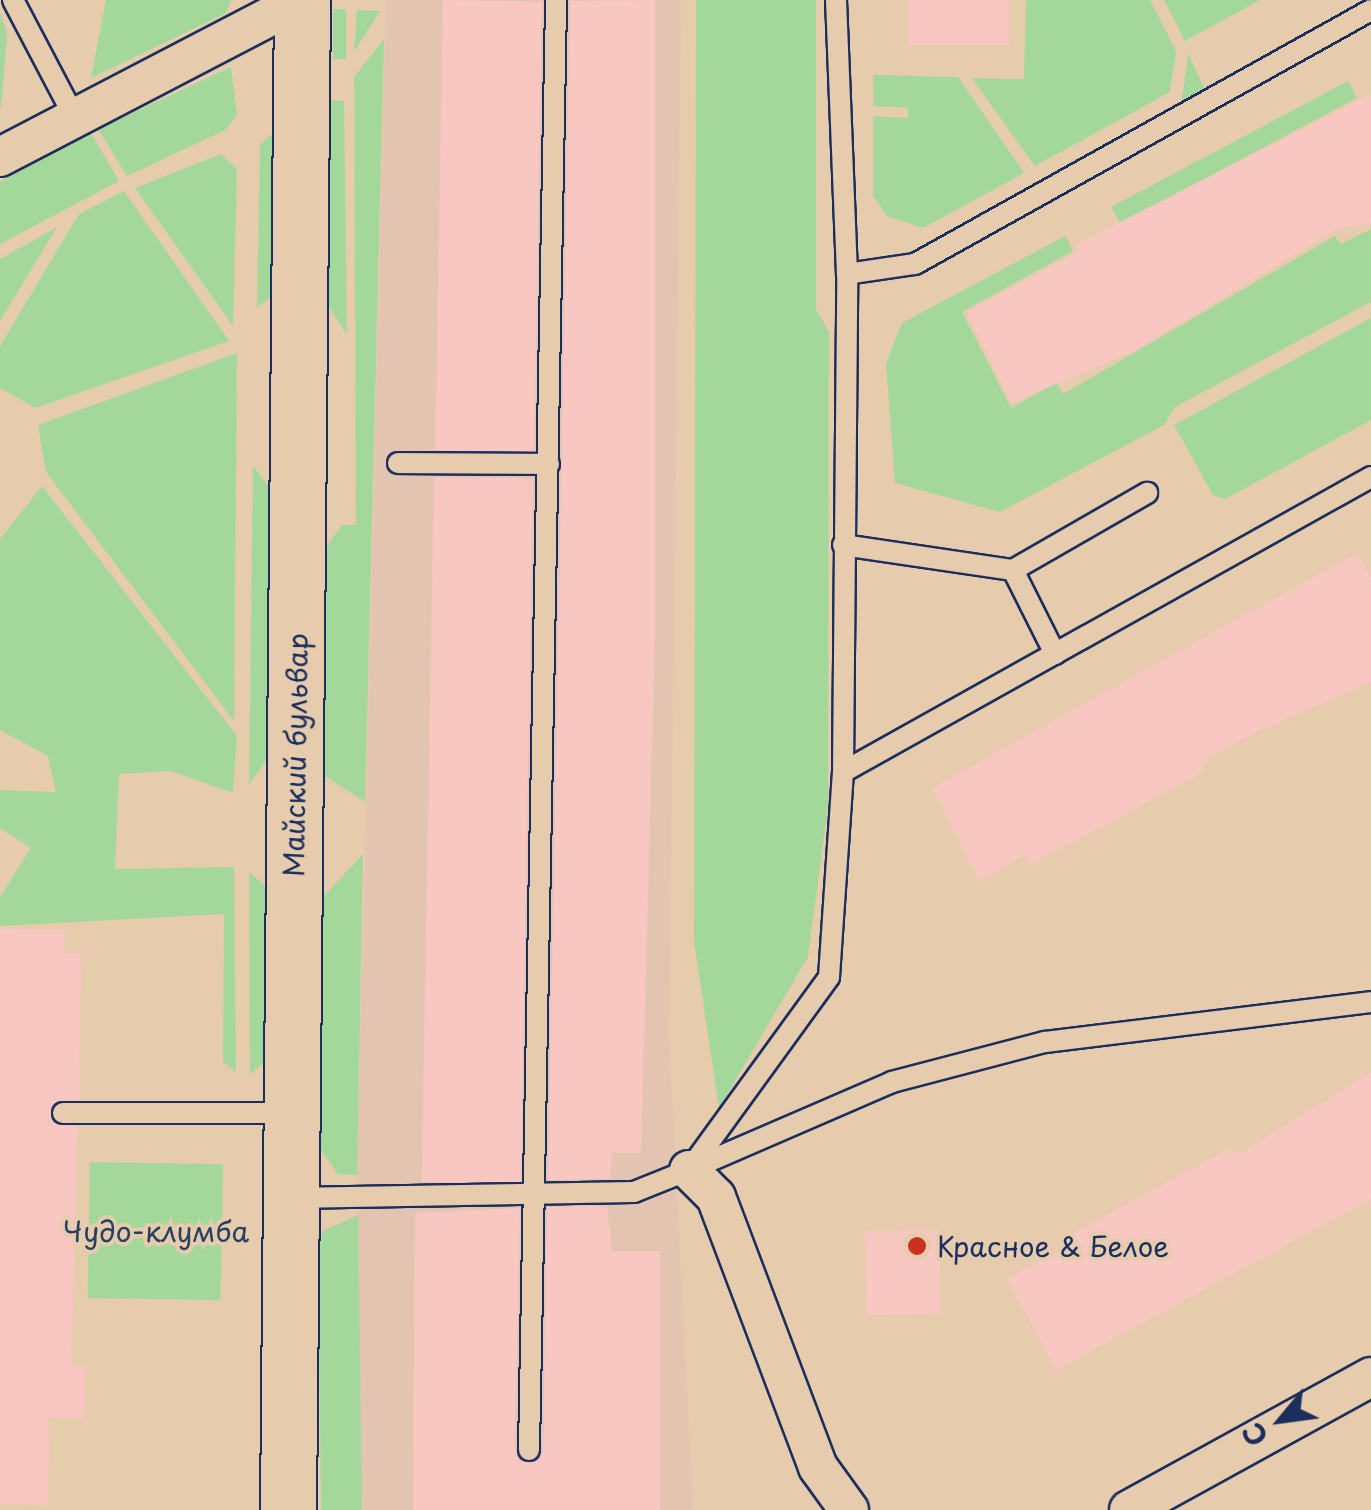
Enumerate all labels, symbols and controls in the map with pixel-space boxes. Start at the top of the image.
street label: Майский бульвар [276,633,314,877]
park label: Чудо-клумба [63,1214,249,1248]
place label: Красное & Белое [937,1229,1170,1263]
marker: Красное & Белое [906,1235,928,1257]
north arrow [1231,1370,1331,1470]
text: С [1230,1415,1278,1454]

